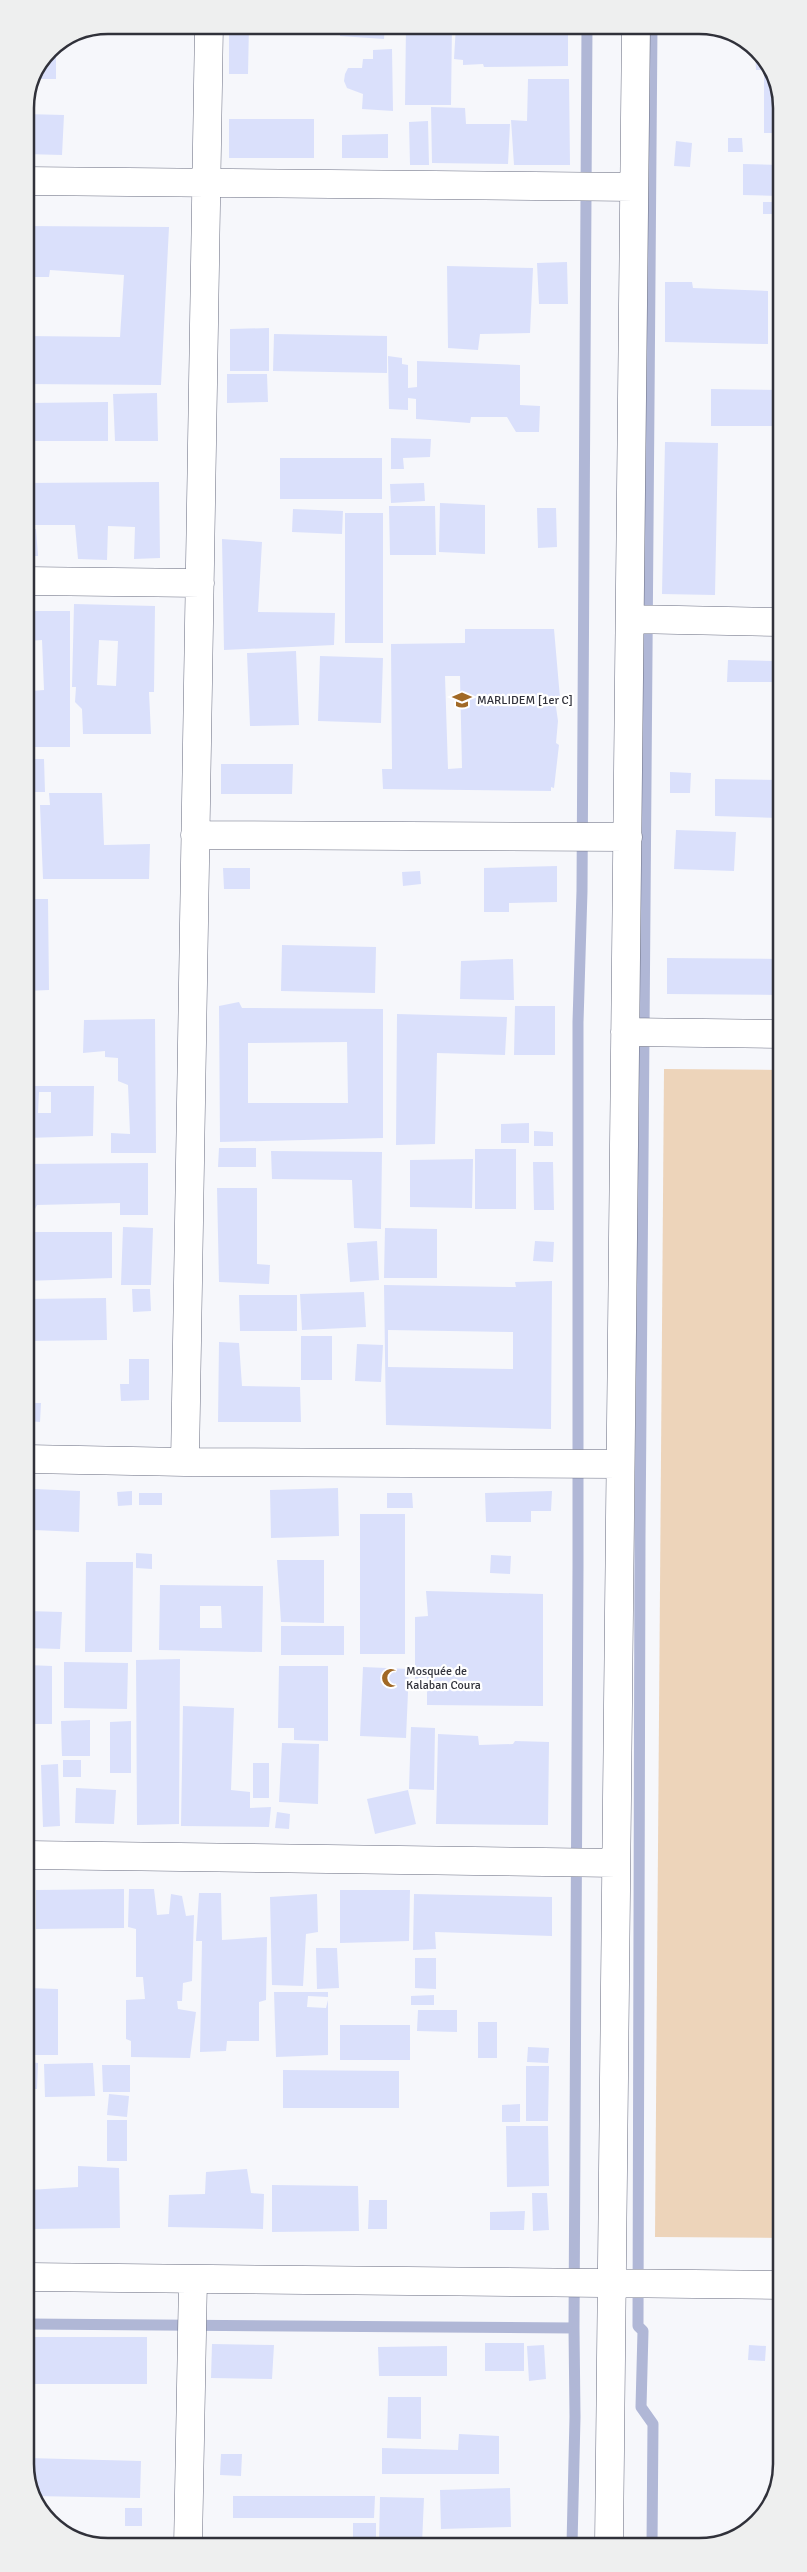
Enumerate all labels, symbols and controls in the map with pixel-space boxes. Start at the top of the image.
school or university icon: MARLIDEM [1er C] [451,689,473,711]
place label: MARLIDEM [1er C] [477,693,573,708]
place label: Mosquée de Kalaban Coura [406,1664,481,1693]
mosque icon: Mosquée de Kalaban Coura [380,1667,402,1689]

